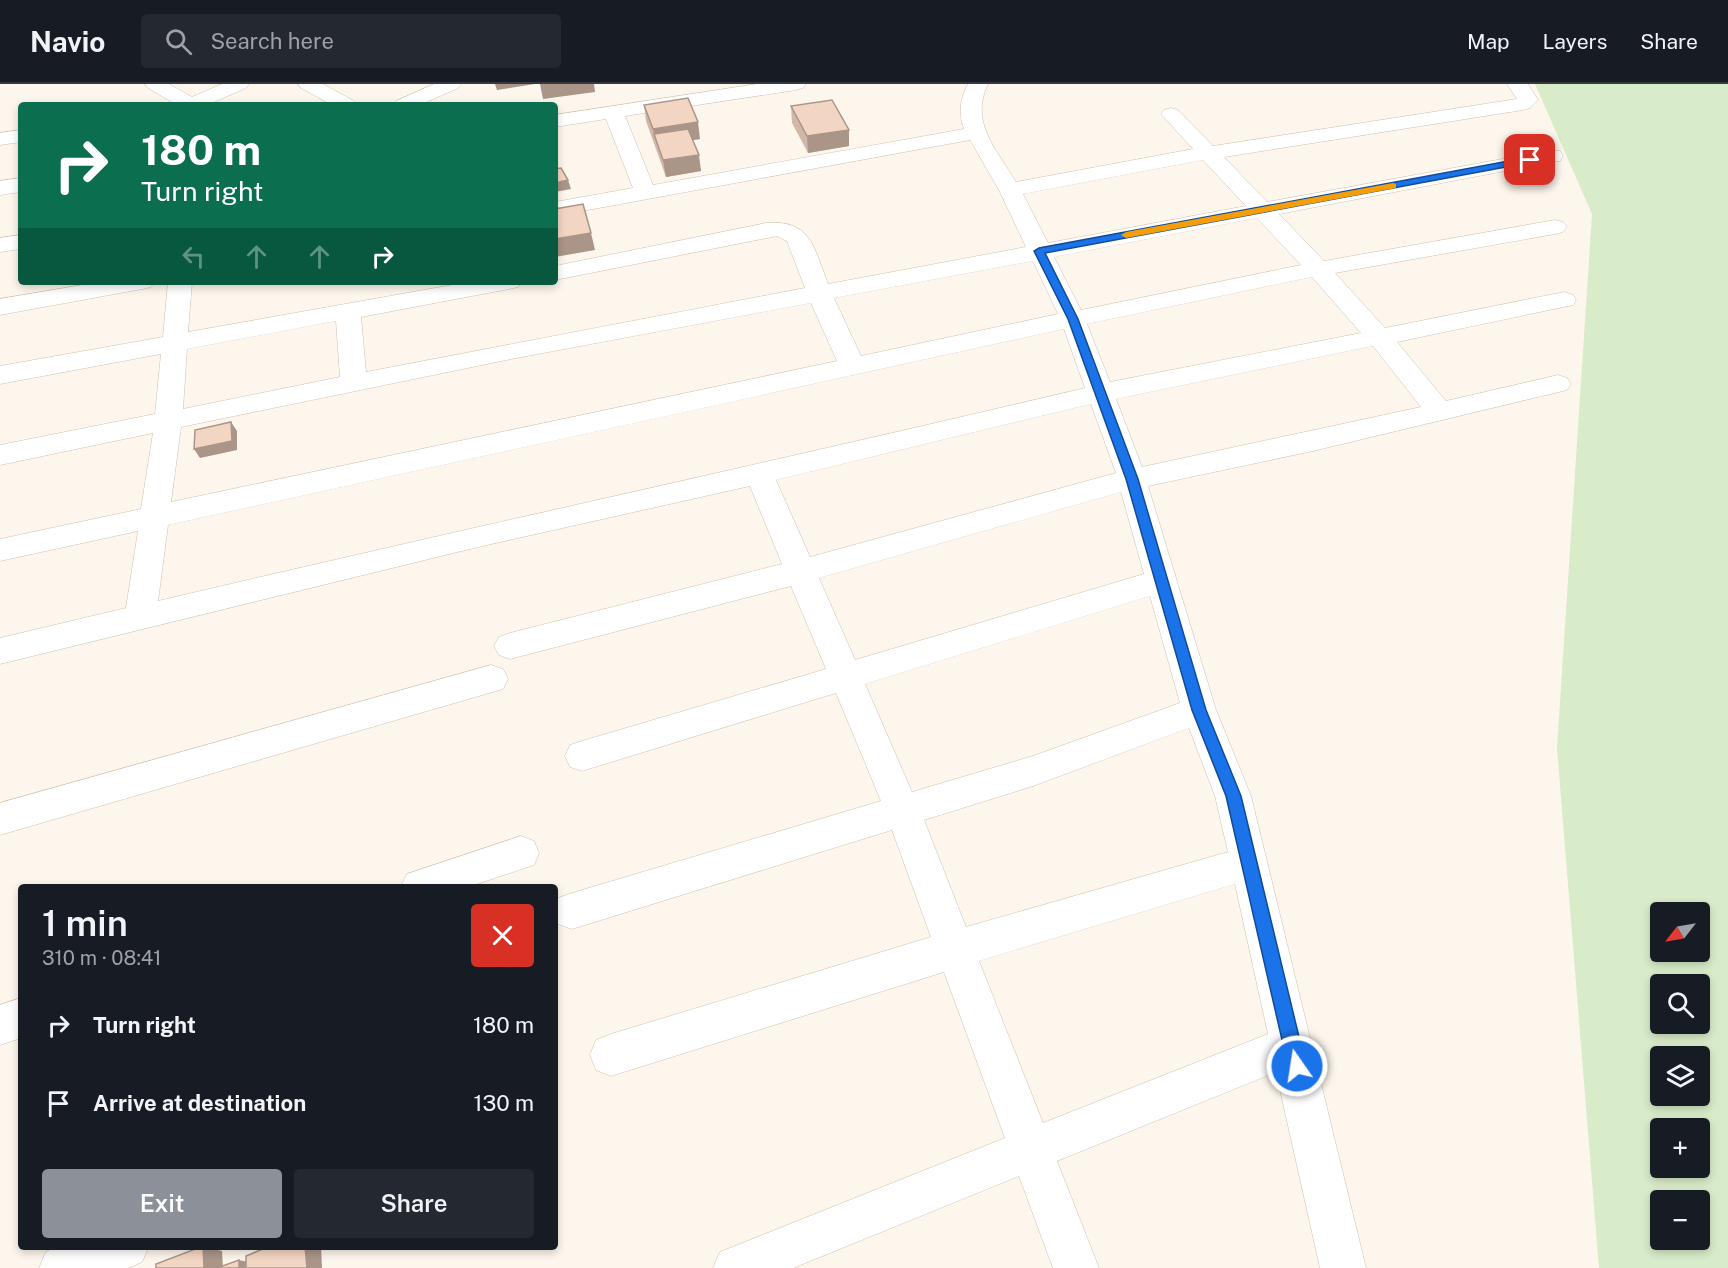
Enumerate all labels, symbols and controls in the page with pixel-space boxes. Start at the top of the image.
search box [141,14,561,68]
text: Navio [30,25,105,58]
icon: search [162,25,195,58]
text: Search here [210,28,334,54]
text: Map [1467,29,1510,54]
text: Layers [1543,29,1607,54]
text: Share [1640,29,1698,54]
text: 180 m [141,125,261,174]
icon: right [42,126,120,204]
pin [1504,134,1555,185]
icon: arrive [1513,143,1546,176]
text: Turn right [141,175,264,207]
icon: left [177,240,210,273]
icon: ahead [240,240,273,273]
icon: ahead [303,240,336,273]
icon: right [366,240,399,273]
text: 1 min [42,902,128,944]
north arrow [1650,902,1710,962]
map controls [1650,902,1710,1250]
button: close [471,904,534,967]
text: 310 m · 08:41 [42,946,161,970]
button: search [1650,974,1710,1034]
icon: right [42,1009,75,1042]
text: Turn right [93,1012,196,1038]
text: 180 m [473,1012,534,1038]
position arrow [1265,1034,1329,1098]
button: layers [1650,1046,1710,1106]
icon: arrive [42,1087,75,1120]
text: Arrive at destination [93,1090,306,1116]
text: 130 m [473,1090,534,1116]
button: + [1650,1118,1710,1178]
button: Exit [42,1169,282,1238]
button: Share [294,1169,534,1238]
button: − [1650,1190,1710,1250]

